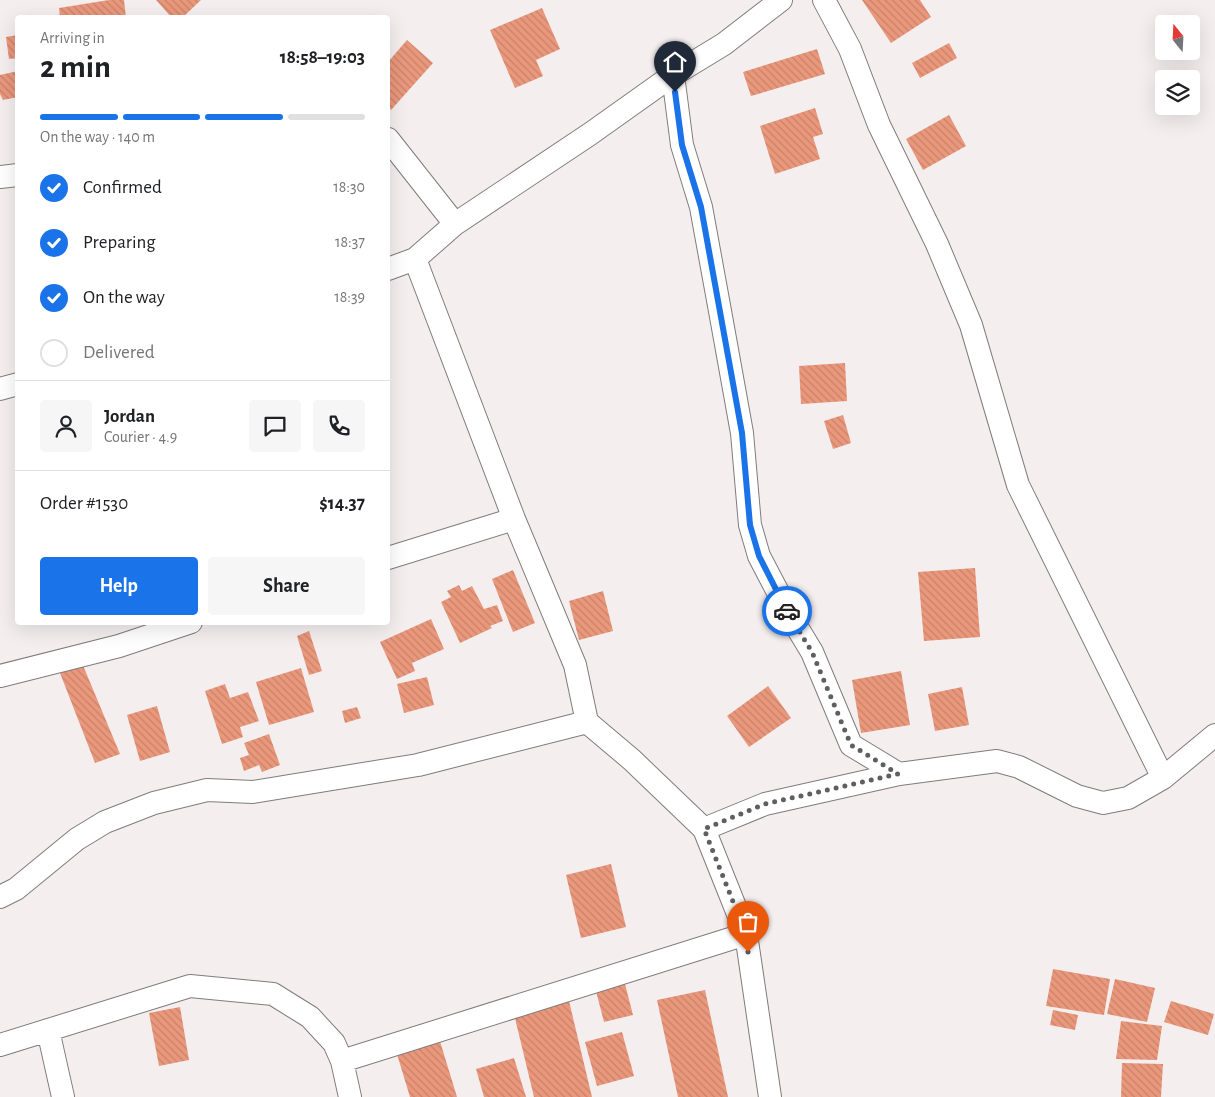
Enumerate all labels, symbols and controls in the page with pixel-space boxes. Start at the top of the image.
north arrow [1155,15,1200,60]
map controls [1155,15,1200,115]
text: Arriving in [40,30,105,46]
pin [654,41,696,92]
text: 18:58–19:03 [280,48,365,67]
icon: home [661,48,689,76]
text: 2 min [40,51,111,83]
button: layers [1155,70,1200,115]
text: On the way · 140 m [40,129,155,145]
icon: check [40,174,68,202]
text: Confirmed [83,178,162,197]
text: 18:30 [333,179,365,195]
icon: check [40,229,68,257]
text: Preparing [83,233,156,252]
text: 18:37 [335,234,365,250]
icon: check [40,284,68,312]
text: On the way [83,288,165,307]
text: 18:39 [334,289,365,305]
text: Delivered [83,343,155,362]
button: person [40,400,92,452]
button: chat [249,400,301,452]
button: phone [313,400,365,452]
text: Jordan [104,407,155,426]
text: Courier · 4.9 [104,429,177,445]
text: Order #1530 [40,494,128,513]
text: $14.37 [319,494,365,513]
button: Help [40,557,198,615]
button: Share [208,557,365,615]
courier [762,586,812,636]
icon: car [773,597,801,625]
pin [727,901,769,952]
icon: bag [734,908,762,936]

